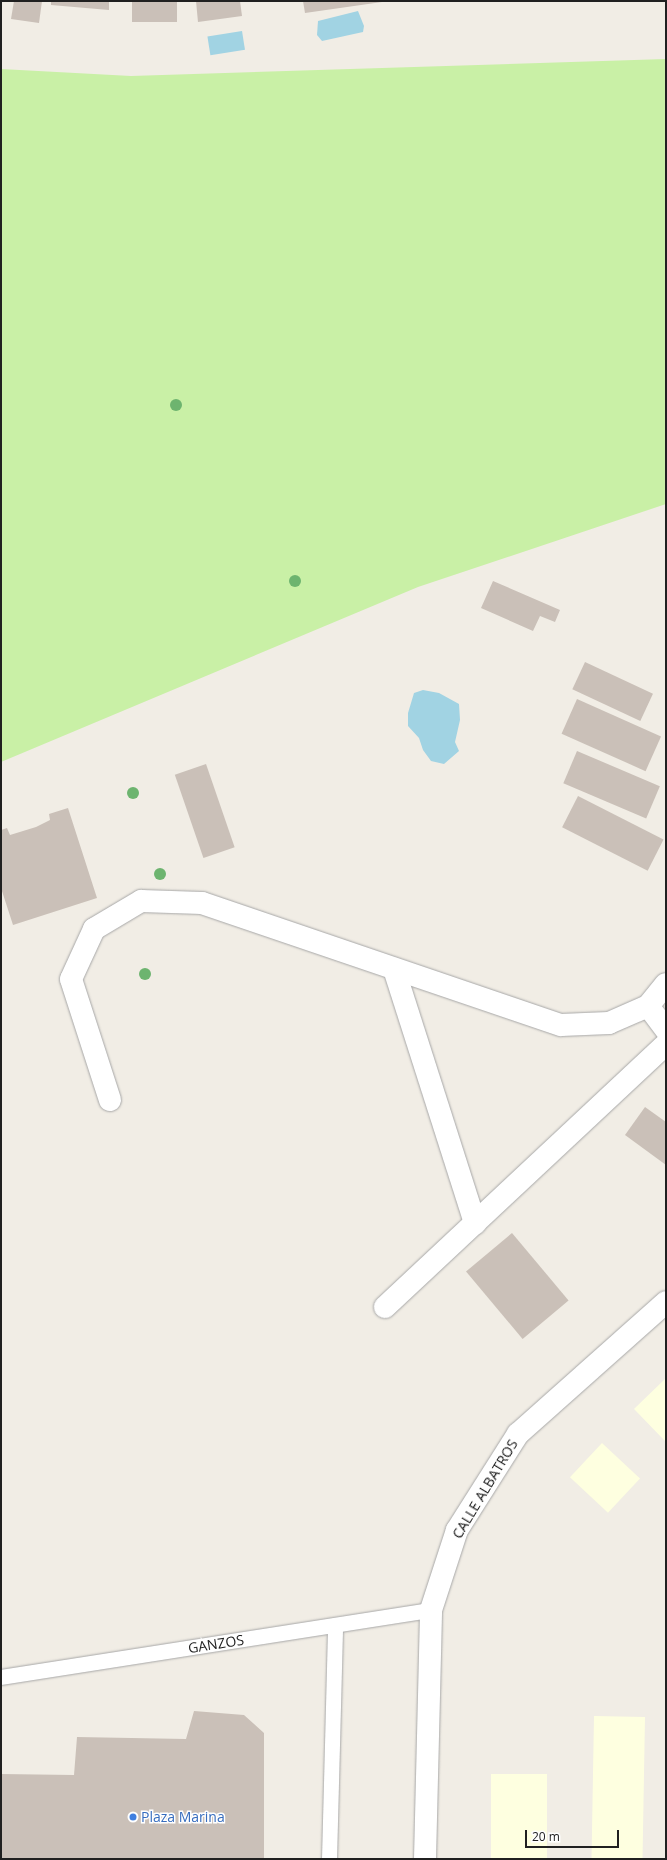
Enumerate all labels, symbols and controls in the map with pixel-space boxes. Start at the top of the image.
street label: CALLE ALBATROS [449,1436,521,1542]
street label: GANZOS [187,1631,245,1657]
place label: Plaza Marina [141,1809,225,1825]
marker: Plaza Marina [128,1812,138,1822]
scale bar [527,1822,621,1848]
text: 20 m [532,1828,560,1845]

